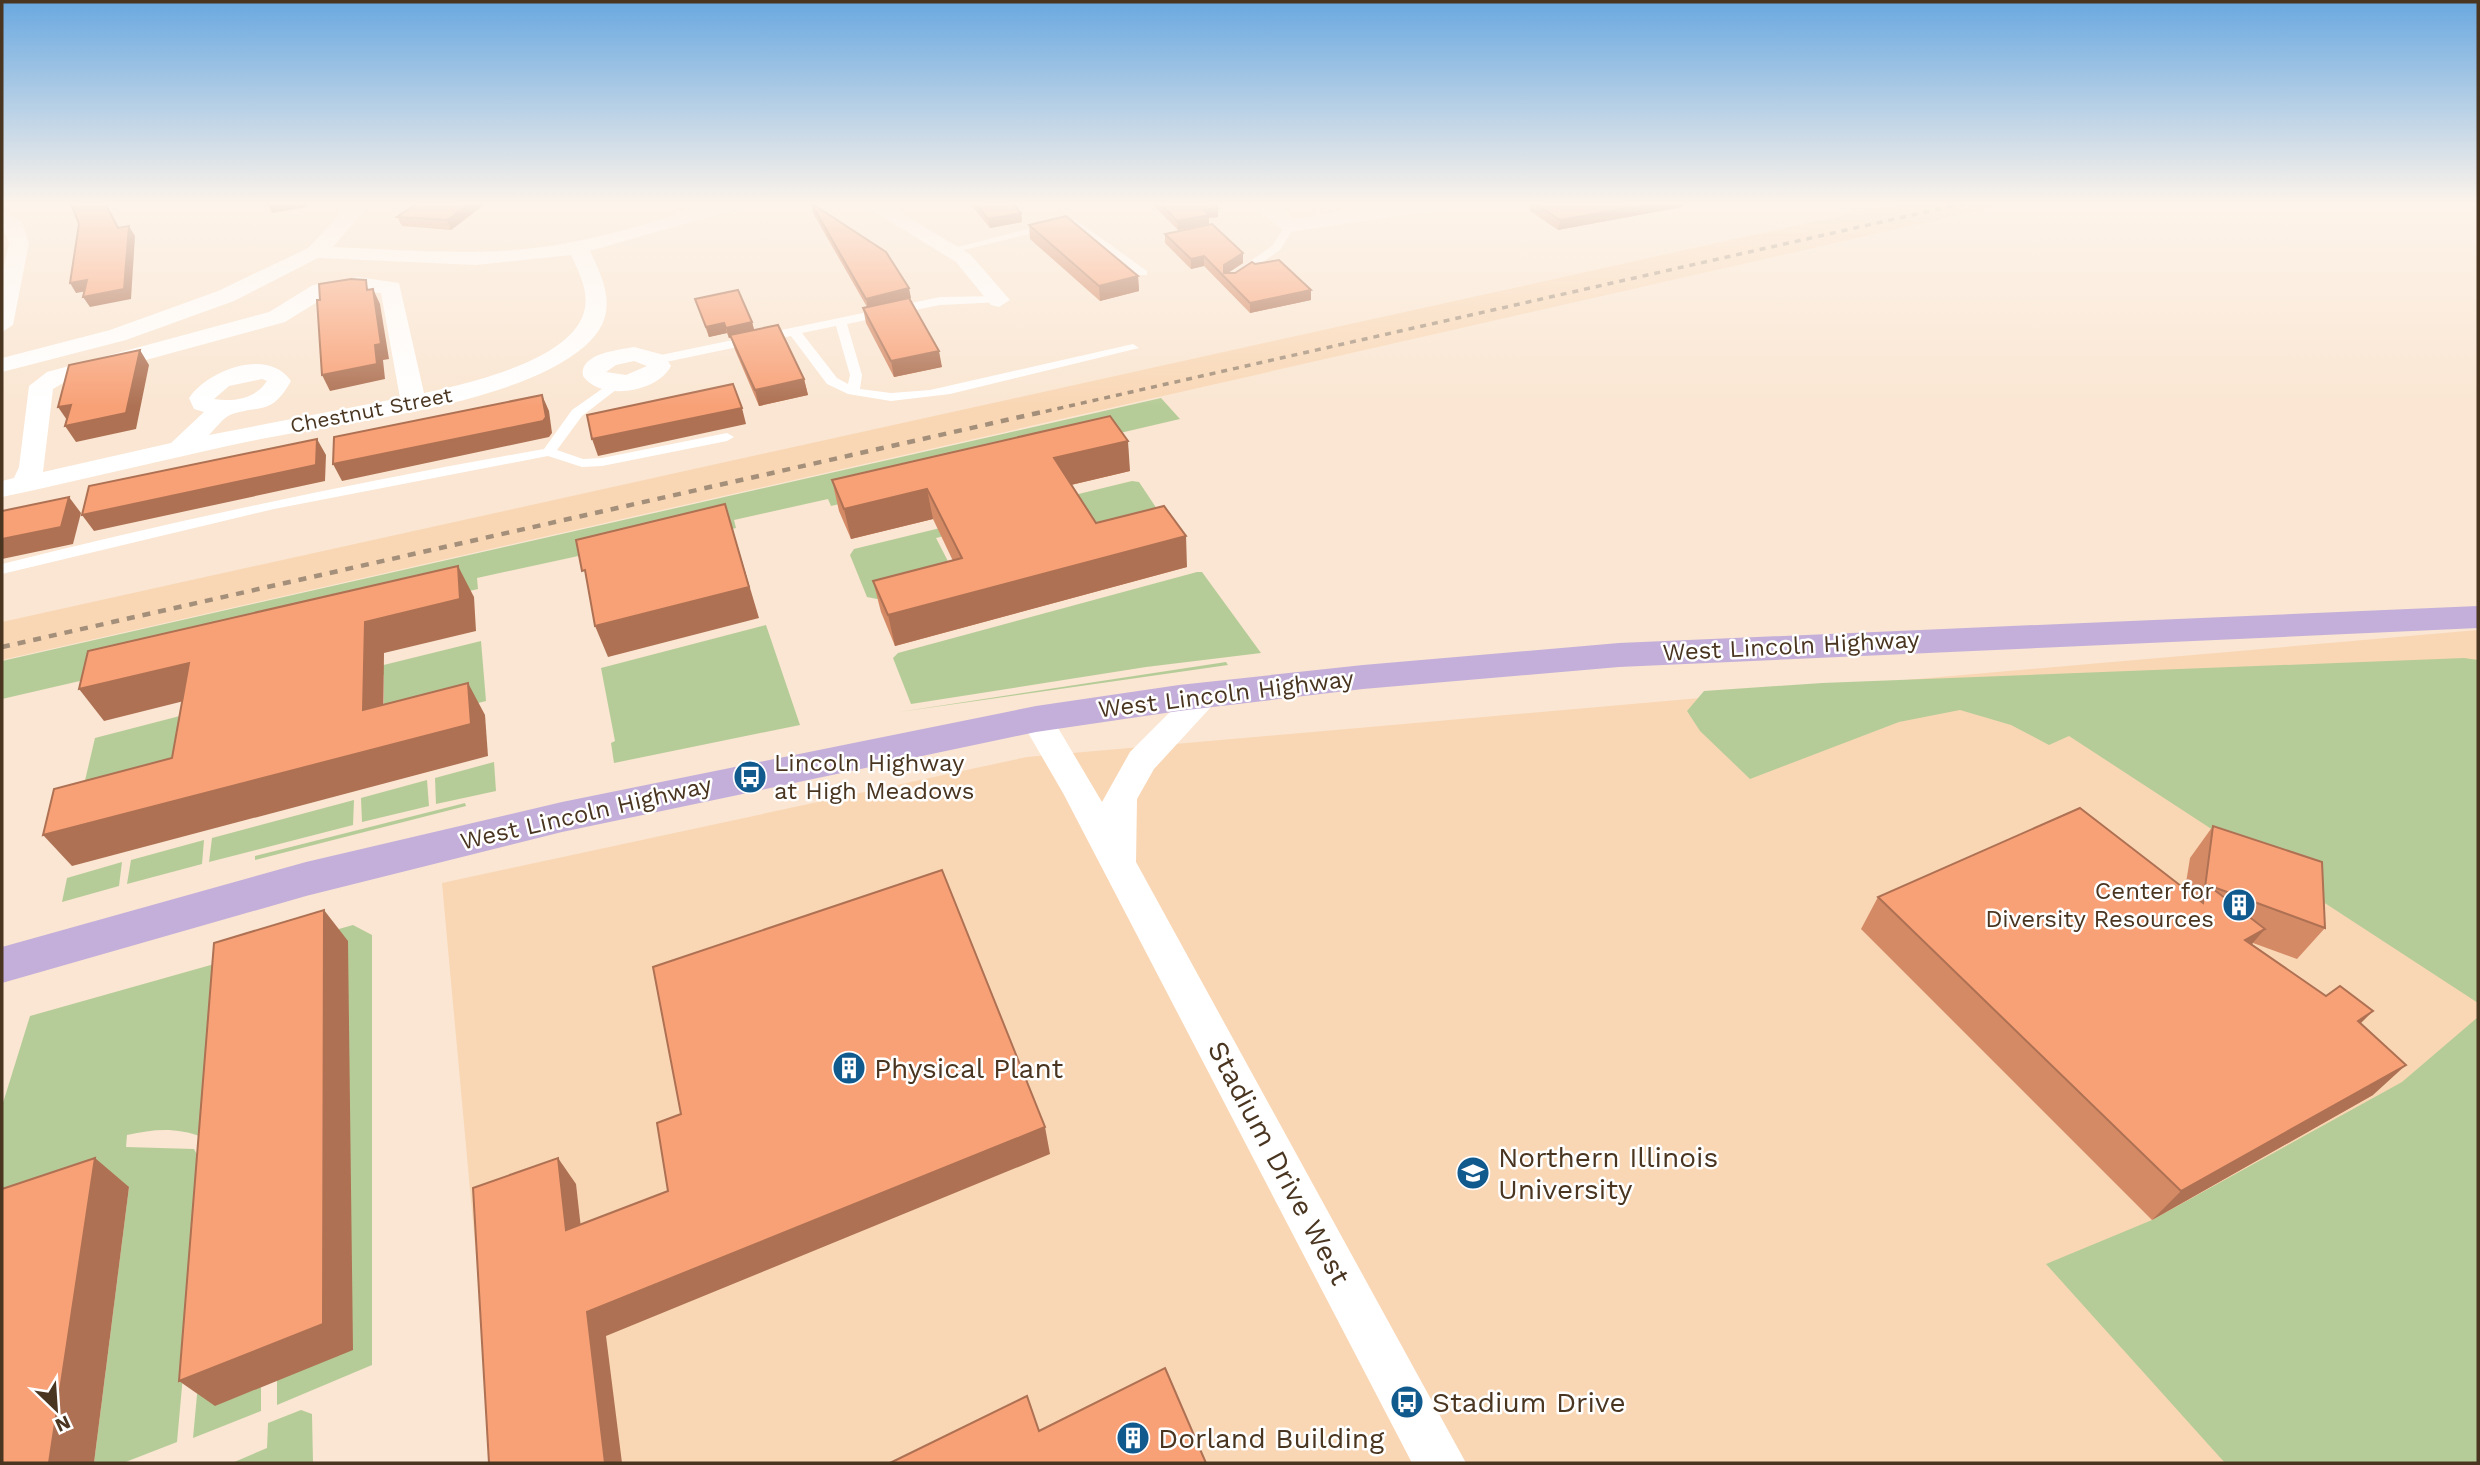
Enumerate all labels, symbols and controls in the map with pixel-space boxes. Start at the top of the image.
street label: Chestnut Street [288,382,454,438]
street label: West Lincoln Highway [1662,625,1921,667]
street label: West Lincoln Highway [1097,664,1356,724]
place label: Lincoln Highway at High Meadows [774,749,974,805]
bus stop icon: Lincoln Highway at High Meadows [731,758,769,796]
street label: West Lincoln Highway [457,770,715,856]
place label: Center for Diversity Resources [1985,877,2214,933]
building icon: Center for Diversity Resources [2220,886,2258,924]
street label: Stadium Drive West [1201,1036,1357,1291]
building icon: Physical Plant [830,1049,868,1087]
place label: Physical Plant [874,1052,1064,1085]
place label: Northern Illinois University [1498,1141,1718,1206]
school or university icon: Northern Illinois University [1454,1154,1492,1192]
north arrow [21,1374,91,1444]
bus stop icon: Stadium Drive [1388,1383,1426,1421]
place label: Stadium Drive [1432,1386,1626,1419]
text: N [52,1411,74,1437]
building icon: Dorland Building [1114,1419,1152,1457]
place label: Dorland Building [1158,1422,1384,1455]

